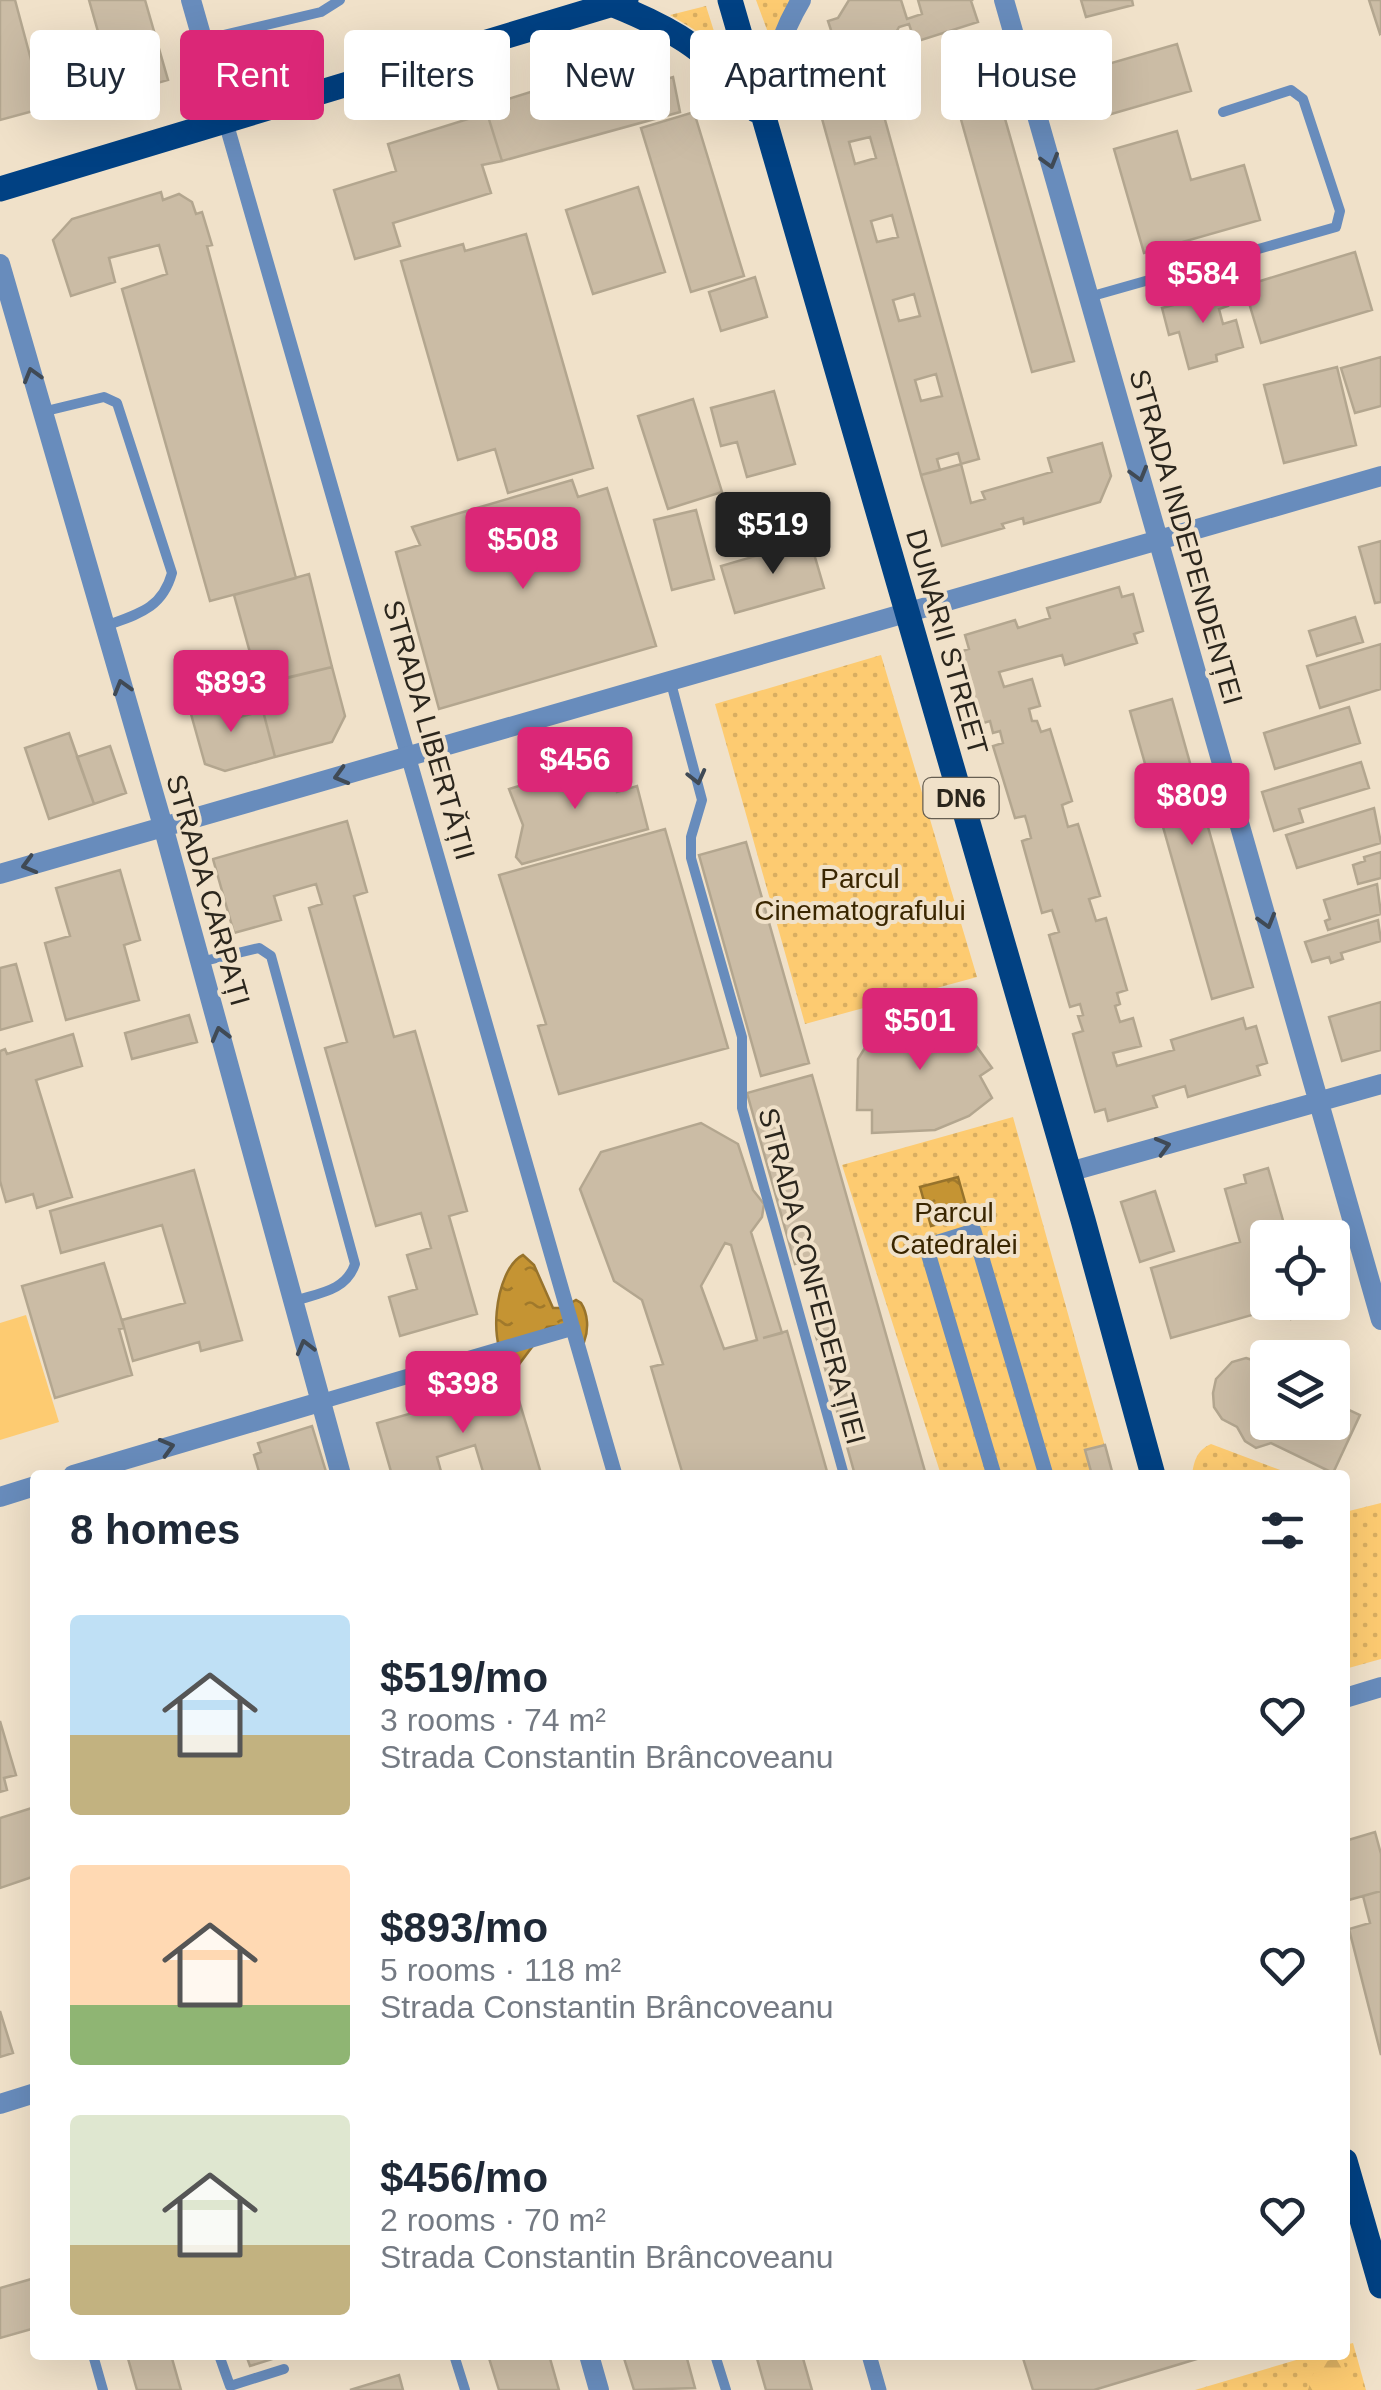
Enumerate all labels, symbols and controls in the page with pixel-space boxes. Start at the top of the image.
chip: Buy [30,30,160,120]
chip: Rent [180,30,324,120]
chip: Filters [344,30,510,120]
chip: New [530,30,670,120]
chip: Apartment [690,30,921,120]
chip: House [941,30,1112,120]
one-way arrow [1038,152,1059,169]
pin: $584 [1144,241,1262,326]
text: $584 [1167,255,1239,291]
street label: STRADA INDEPENDENȚEI [1123,366,1249,708]
one-way arrow [23,367,44,384]
one-way arrow [1127,464,1148,481]
pin: $519 [714,492,832,577]
text: $519 [737,506,809,542]
pin: $508 [464,507,582,592]
text: $508 [487,521,559,557]
street label: DUNARII STREET [900,526,994,758]
street label: STRADA LIBERTĂȚII [377,597,481,863]
pin: $893 [172,650,290,735]
text: $893 [195,664,267,700]
one-way arrow [113,680,134,697]
pin: $456 [516,727,634,812]
text: $456 [539,741,611,777]
pin: $809 [1133,763,1251,848]
one-way arrow [333,764,351,785]
one-way arrow [685,768,706,785]
street label: STRADA CARPAȚI [160,771,256,1009]
text: $809 [1156,777,1228,813]
road number: DN6 [924,778,998,818]
one-way arrow [21,853,38,874]
park label: Parcul Cinematografului [754,863,966,926]
one-way arrow [1255,911,1276,928]
pin: $501 [861,988,979,1073]
text: $501 [884,1002,956,1038]
one-way arrow [210,1026,231,1043]
street label: STRADA CONFEDERAȚIEI [752,1104,872,1448]
one-way arrow [1153,1137,1170,1158]
park label: Parcul Catedralei [890,1197,1018,1260]
map controls [1250,1220,1350,1440]
button: locate [1250,1220,1350,1320]
one-way arrow [296,1339,317,1356]
button: layers [1250,1340,1350,1440]
pin: $398 [404,1351,522,1436]
text: $398 [427,1365,499,1401]
one-way arrow [158,1438,175,1459]
icon: filters [1255,1503,1310,1558]
text: 8 homes [70,1506,240,1553]
text: $519/mo [380,1654,548,1701]
icon: home [150,1655,270,1775]
icon: heart [1255,1688,1310,1743]
text: 3 rooms · 74 m² [380,1702,606,1738]
text: Strada Constantin Brâncoveanu [380,1739,834,1775]
text: $893/mo [380,1904,548,1951]
icon: home [150,1905,270,2025]
icon: heart [1255,1938,1310,1993]
text: 5 rooms · 118 m² [380,1952,621,1988]
text: Strada Constantin Brâncoveanu [380,1989,834,2025]
text: $456/mo [380,2154,548,2201]
icon: home [150,2155,270,2275]
icon: heart [1255,2188,1310,2243]
text: 2 rooms · 70 m² [380,2202,606,2238]
text: Strada Constantin Brâncoveanu [380,2239,834,2275]

